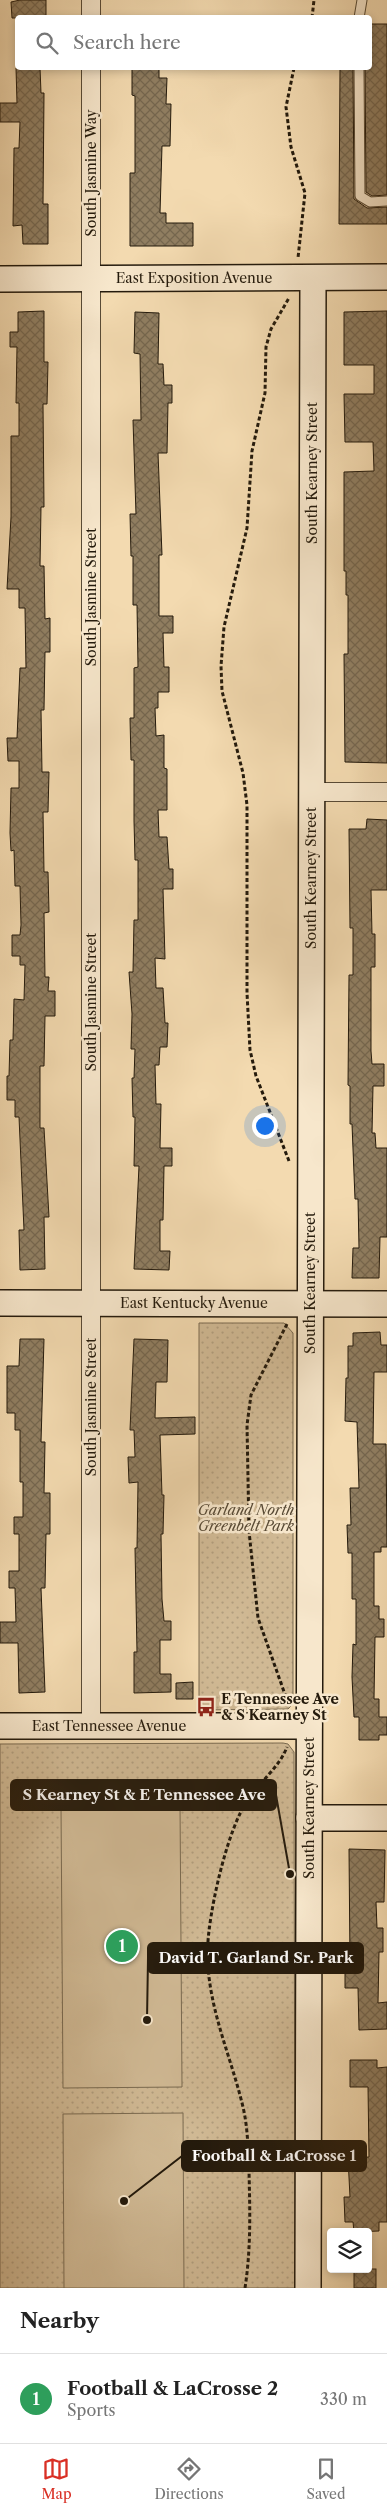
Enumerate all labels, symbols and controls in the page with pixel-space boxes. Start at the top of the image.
search box [15,15,372,70]
icon: search [33,29,61,57]
text: Search here [73,31,181,54]
street label: South Jasmine Way [82,109,100,237]
street label: East Exposition Avenue [116,269,272,287]
street label: South Kearney Street [303,402,321,544]
street label: South Jasmine Street [82,528,100,666]
street label: South Kearney Street [302,807,320,949]
street label: South Jasmine Street [82,933,100,1071]
your location [252,1113,278,1139]
street label: South Kearney Street [301,1212,319,1354]
street label: East Kentucky Avenue [120,1294,268,1312]
street label: South Jasmine Street [82,1338,100,1476]
park label: Garland North Greenbelt Park [198,1501,295,1535]
place label: E Tennessee Ave & S Kearney St [221,1690,339,1724]
bus stop icon: E Tennessee Ave & S Kearney St [195,1696,217,1718]
street label: East Tennessee Avenue [32,1717,186,1735]
street label: South Kearney Street [300,1737,318,1879]
callout: S Kearney St & E Tennessee Ave [11,1780,276,1810]
text: S Kearney St & E Tennessee Ave [22,1785,266,1804]
pin: 1 [106,1927,138,1965]
callout: David T. Garland Sr. Park [148,1943,363,1973]
text: David T. Garland Sr. Park [158,1948,355,1967]
callout: Football & LaCrosse 1 [182,2141,366,2171]
text: Football & LaCrosse 1 [192,2146,357,2165]
map controls [327,2228,372,2273]
button: layers [327,2228,372,2273]
text: Nearby [20,2308,99,2333]
text: Football & LaCrosse 2 [67,2377,278,2400]
text: 1 [32,2389,40,2409]
text: 330 m [320,2389,367,2409]
text: Sports [67,2400,116,2420]
tab: Map [41,2455,72,2503]
tab: Directions [154,2455,224,2503]
tab: Saved [307,2455,345,2503]

